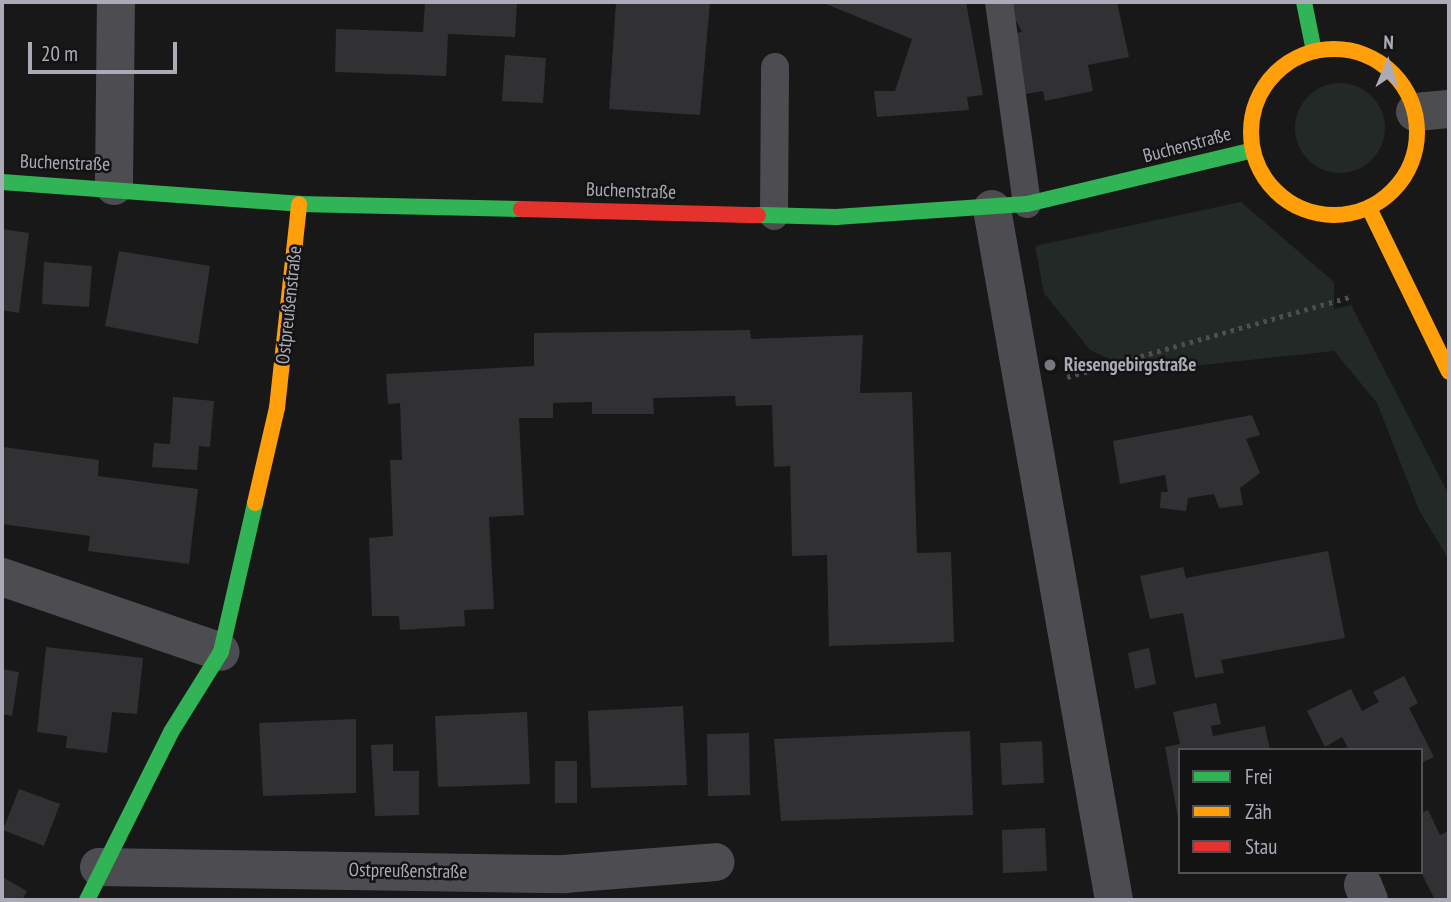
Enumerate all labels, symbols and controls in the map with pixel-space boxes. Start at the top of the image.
scale bar [32,28,180,72]
north arrow [1353,28,1423,98]
text: N [1383,30,1394,54]
text: 20 m [41,40,78,67]
street label: Buchenstraße [1141,122,1233,168]
street label: Buchenstraße [20,150,110,176]
street label: Buchenstraße [586,178,676,204]
street label: Ostpreußenstraße [271,245,307,365]
place label: Riesengebirgstraße [1064,354,1196,376]
marker: Riesengebirgstraße [1042,357,1058,373]
legend [1178,748,1423,874]
text: Frei [1245,763,1273,790]
text: Zäh [1245,798,1272,825]
text: Stau [1245,833,1277,860]
street label: Ostpreußenstraße [348,859,468,883]

